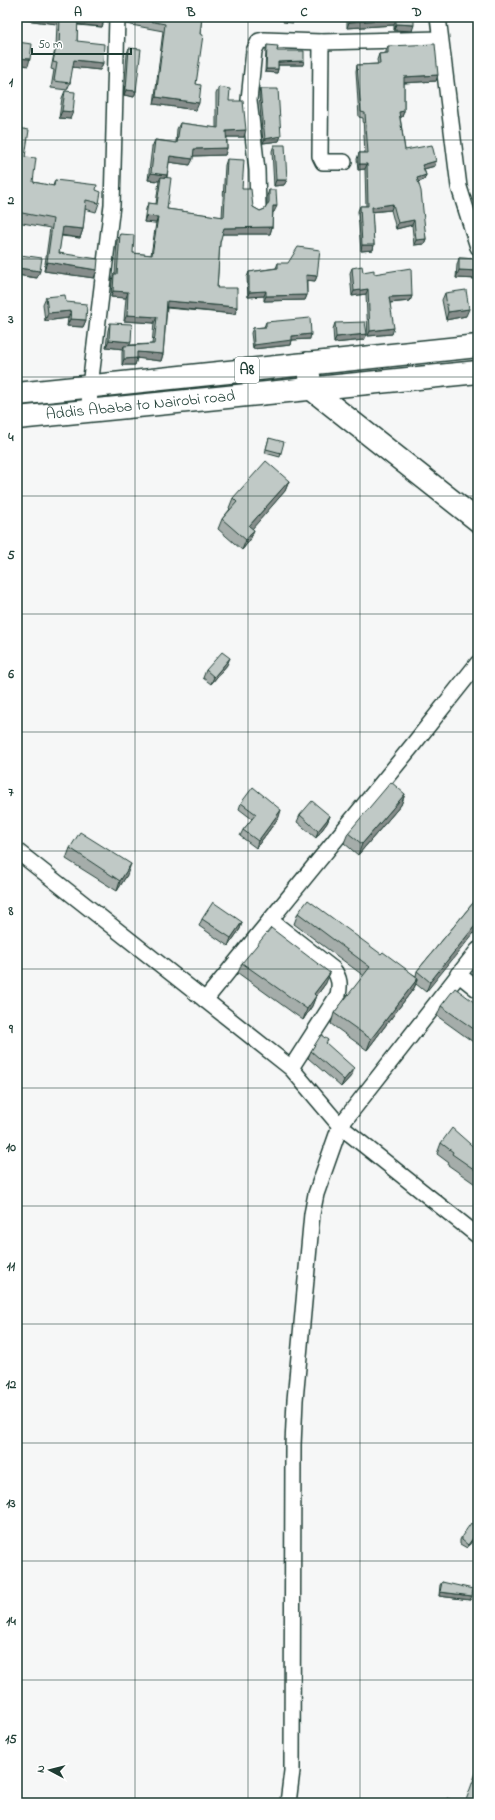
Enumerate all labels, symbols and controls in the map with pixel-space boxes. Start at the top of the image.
text: A [74,3,82,22]
text: B [186,3,196,22]
text: C [300,3,308,22]
text: D [411,3,422,22]
scale bar [32,30,131,56]
text: 50 m [38,36,62,54]
text: 1 [9,73,14,92]
text: 2 [7,191,15,210]
text: 3 [7,310,14,329]
road number: A8 [235,357,259,383]
street label: Addis Ababa to Nairobi road [45,384,236,427]
text: 4 [7,428,14,447]
text: 5 [7,546,15,565]
text: 6 [7,665,14,684]
text: 7 [8,783,14,802]
text: 8 [8,902,14,921]
text: 9 [8,1020,14,1039]
text: 10 [6,1138,16,1157]
text: 11 [7,1257,16,1276]
text: 12 [6,1375,17,1394]
text: 13 [6,1494,16,1513]
text: 14 [6,1612,16,1631]
text: 15 [5,1730,17,1749]
north arrow [30,1750,70,1790]
text: N [33,1764,49,1774]

